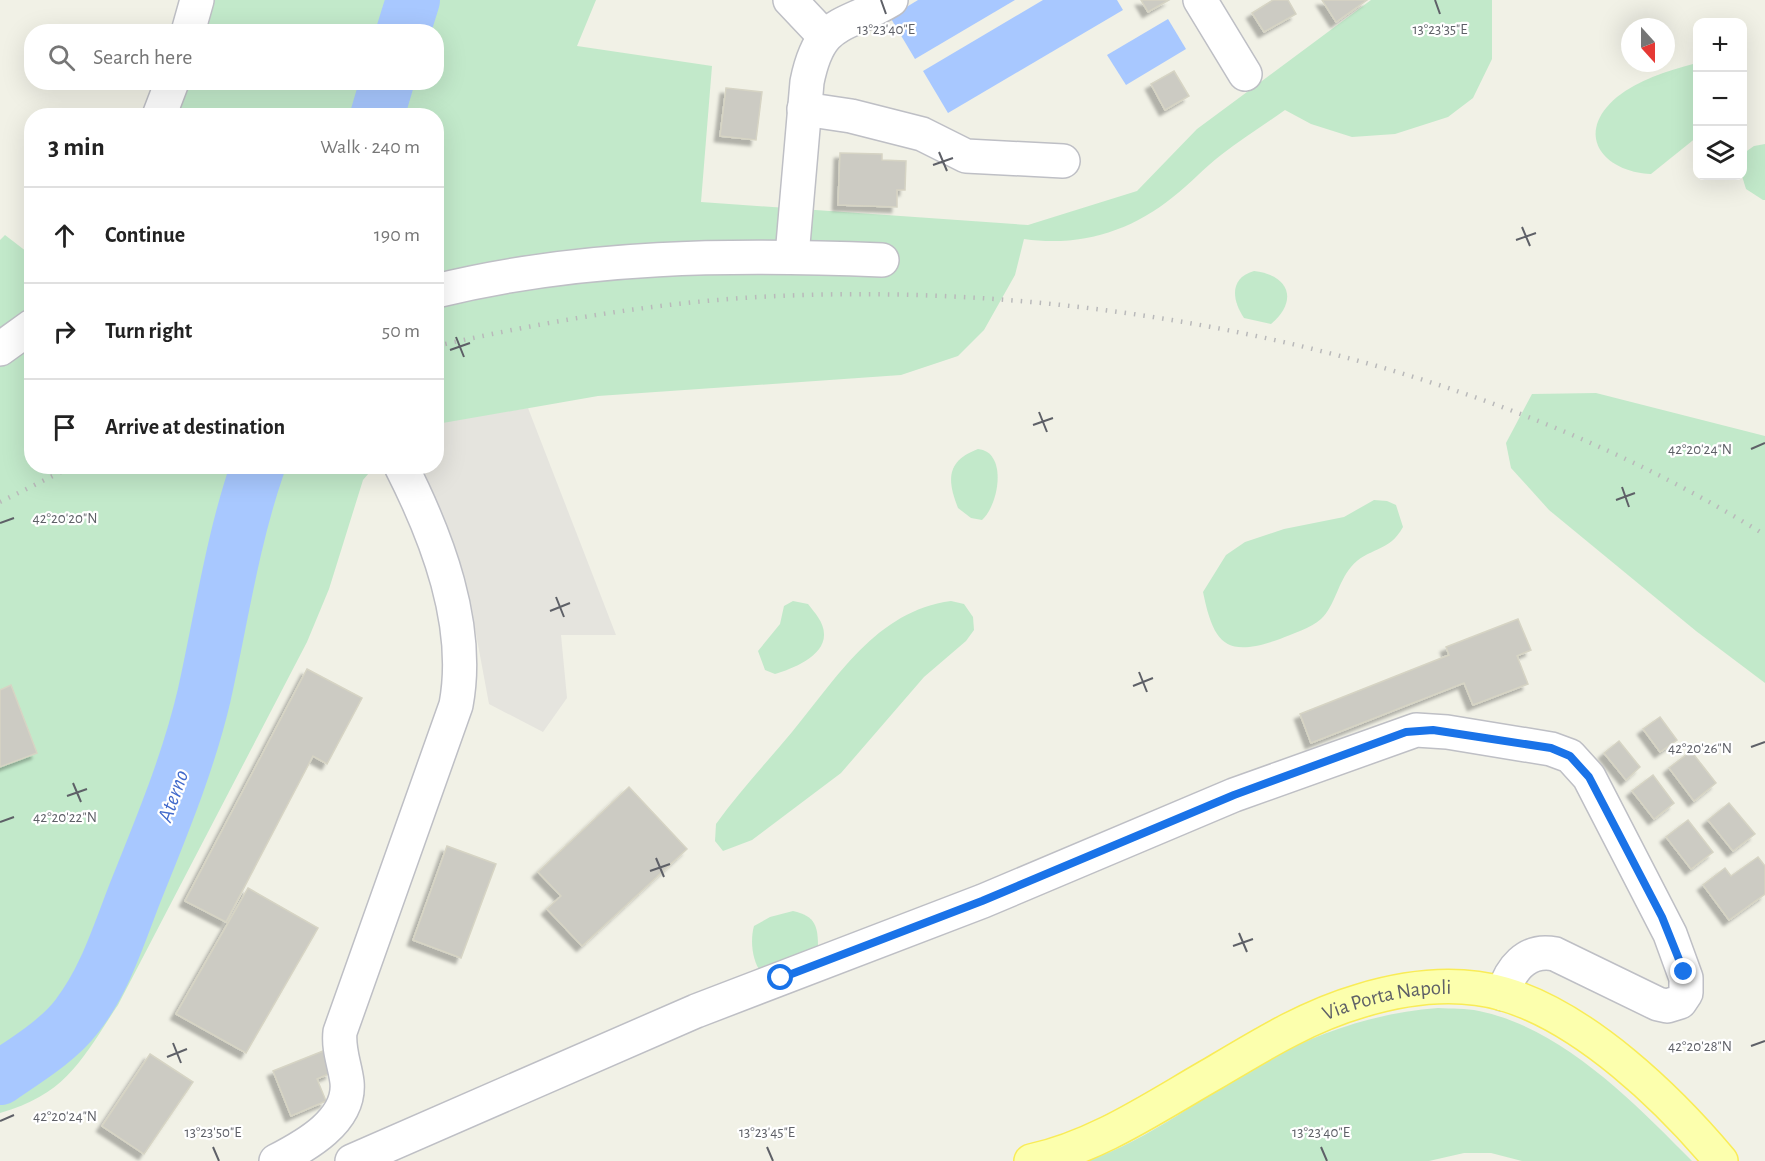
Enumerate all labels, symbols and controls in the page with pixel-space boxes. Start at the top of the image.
north arrow [1621,18,1675,72]
map controls [1693,18,1747,180]
button: + [1693,18,1747,72]
text: 13°23'40"E [857,22,915,37]
text: 13°23'35"E [1412,22,1468,37]
search box [24,24,444,90]
icon: search [45,41,78,74]
text: Search here [93,46,192,68]
button: − [1693,72,1747,126]
button: layers [1693,126,1747,180]
text: 3 min [48,134,105,160]
text: Walk · 240 m [320,137,420,157]
icon: ahead [48,219,81,252]
text: Continue [105,224,185,246]
text: 190 m [374,225,420,245]
icon: right [48,315,81,348]
text: Turn right [105,320,192,342]
text: 50 m [382,321,420,341]
icon: arrive [48,411,81,444]
text: Arrive at destination [105,416,285,438]
text: 42°20'24"N [1668,442,1732,457]
text: 42°20'20"N [33,511,97,526]
text: 42°20'26"N [1668,741,1732,756]
water label: Aterno [153,767,192,826]
text: 42°20'22"N [33,810,97,825]
route end [1670,958,1696,984]
route start [767,964,793,990]
street label: Via Porta Napoli [1319,976,1451,1024]
text: 42°20'28"N [1668,1039,1732,1054]
text: 42°20'24"N [33,1109,97,1124]
text: 13°23'50"E [185,1125,241,1140]
text: 13°23'45"E [739,1125,795,1140]
text: 13°23'40"E [1292,1125,1350,1140]

